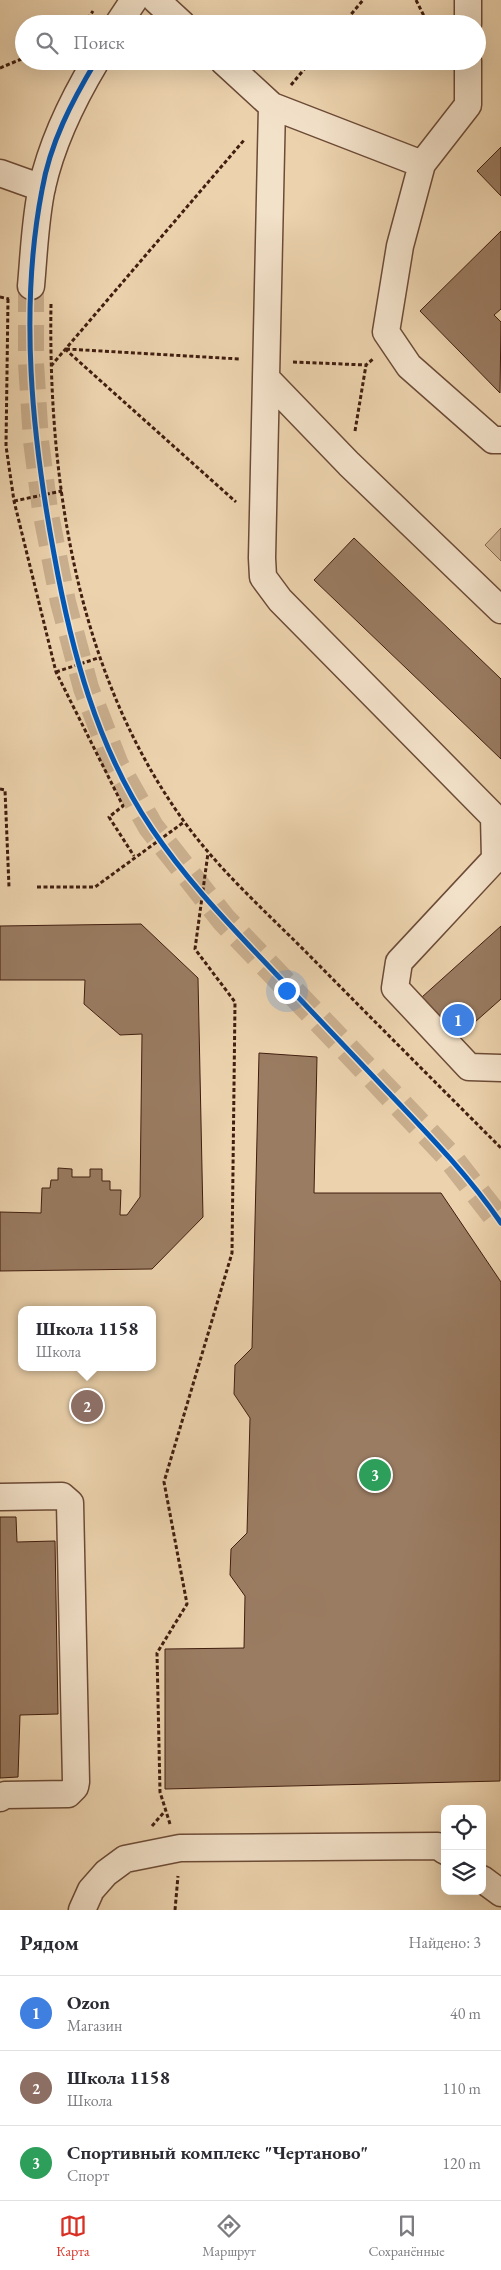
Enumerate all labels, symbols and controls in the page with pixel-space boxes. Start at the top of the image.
search box [15,15,486,70]
icon: search [33,29,61,57]
text: Поиск [73,30,125,55]
your location [274,978,300,1004]
pin: 1 [442,1001,474,1039]
popup [18,1306,156,1371]
text: Школа 1158 [36,1316,138,1341]
text: Школа [36,1341,81,1362]
pin: 2 [71,1387,103,1425]
pin: 3 [359,1456,391,1494]
map controls [441,1805,486,1895]
button: locate [441,1805,486,1850]
button: layers [441,1850,486,1895]
text: Рядом [20,1929,79,1956]
text: Найдено: 3 [409,1932,481,1953]
text: Ozon [67,1990,110,2015]
text: 1 [32,2003,40,2024]
text: 40 m [450,2003,481,2024]
text: Магазин [67,2015,122,2036]
text: Школа 1158 [67,2065,170,2090]
text: 2 [32,2078,40,2099]
text: 110 m [442,2078,481,2099]
text: Школа [67,2090,112,2111]
text: Спортивный комплекс "Чертаново" [67,2140,368,2165]
text: 3 [32,2153,40,2174]
text: 120 m [442,2153,481,2174]
text: Спорт [67,2165,109,2186]
tab: Карта [56,2212,90,2260]
tab: Маршрут [202,2212,256,2260]
tab: Сохранённые [368,2212,445,2260]

